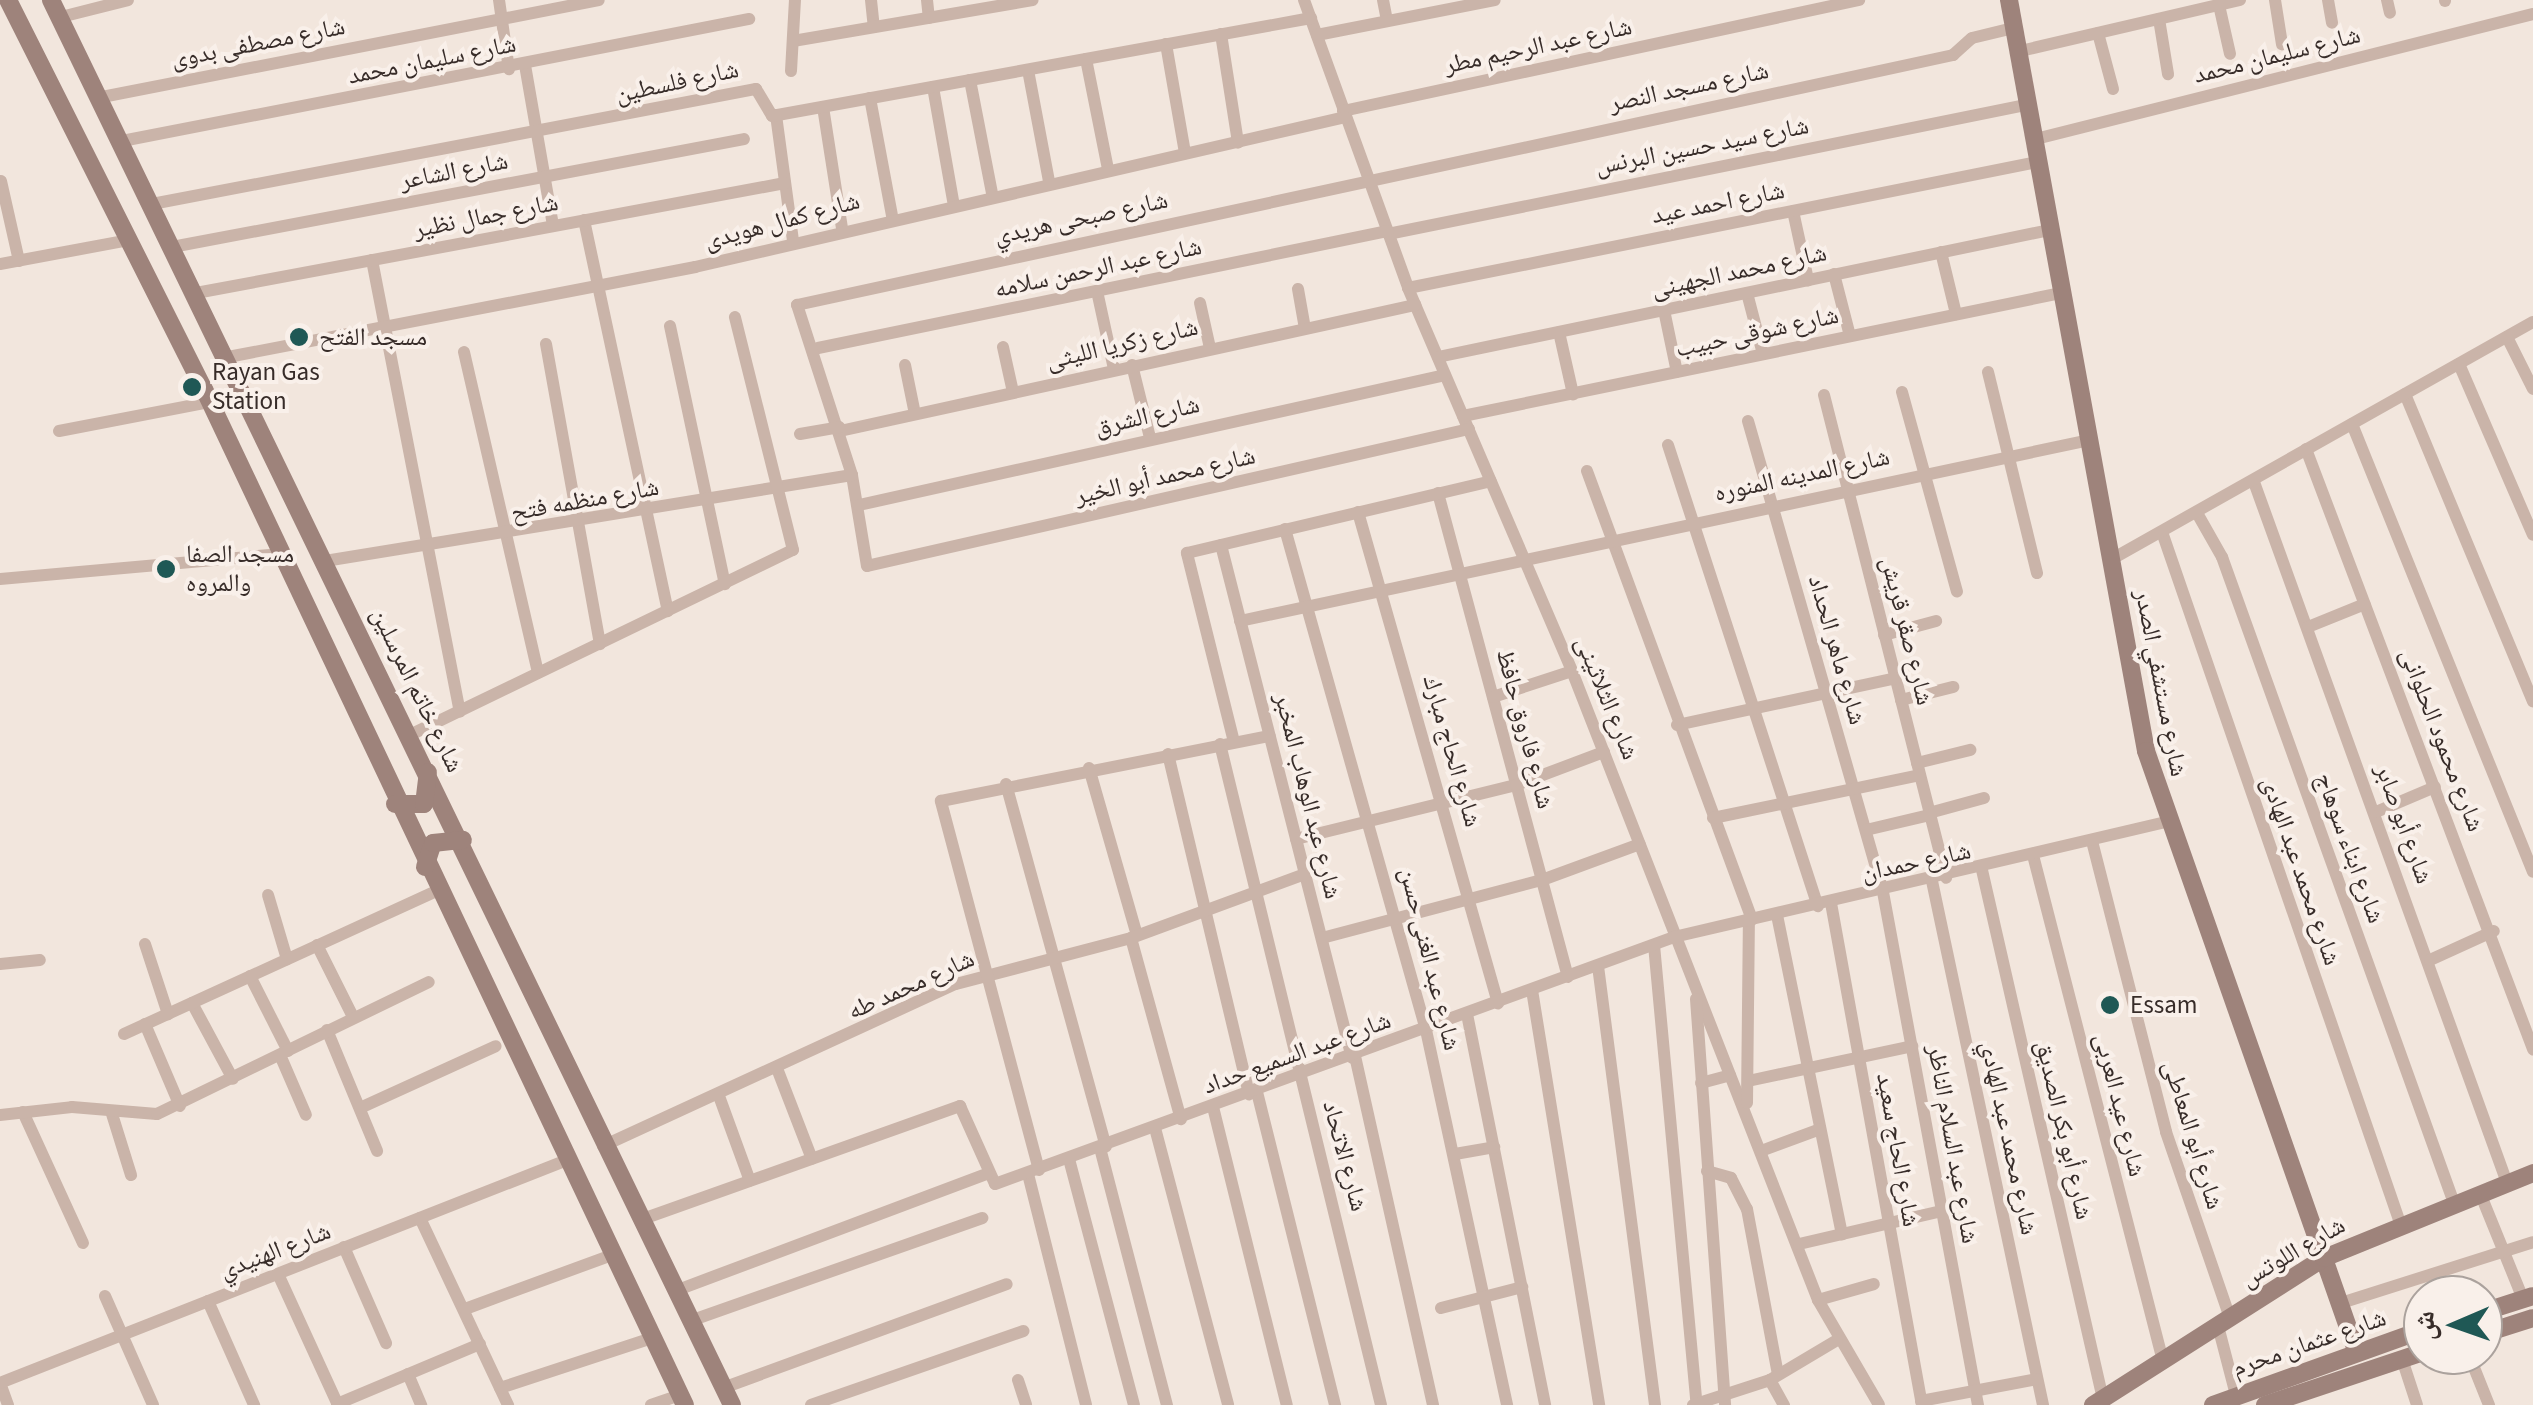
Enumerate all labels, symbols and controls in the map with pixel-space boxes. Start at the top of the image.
street label: شارع مصطفى بدوى [168,11,348,75]
street label: شارع عبد الرحيم مطر [1441,11,1635,81]
street label: شارع سليمان محمد [2191,20,2363,90]
street label: شارع سليمان محمد [345,29,519,91]
street label: شارع فلسطين [613,54,741,110]
street label: شارع مسجد النصر [1607,55,1771,119]
street label: شارع سيد حسين البرنس [1593,111,1811,181]
street label: شارع الشاعر [397,146,511,196]
street label: شارع احمد عيد [1649,175,1787,231]
street label: شارع صبحى هريدي [991,185,1171,251]
street label: شارع كمال هويدى [701,186,863,256]
street label: شارع جمال نظير [411,187,561,245]
street label: شارع عبد الرحمن سلامه [992,231,1204,305]
street label: شارع محمد الجهينى [1649,238,1829,304]
street label: شارع شوقى حبيب [1673,300,1841,364]
street label: شارع زكريا الليثى [1043,312,1201,376]
place label: مسجد الفتح [319,322,427,352]
marker: مسجد الفتح [288,326,310,348]
place label: Rayan Gas Station [212,358,320,417]
marker: Rayan Gas Station [181,376,203,398]
street label: شارع الشرق [1092,389,1202,443]
street label: شارع محمد أبو الخير [1072,441,1258,511]
street label: شارع المدينه المنوره [1712,442,1892,508]
street label: شارع منظمه فتح [509,472,661,528]
place label: مسجد الصفا والمروه [186,540,294,599]
street label: شارع صقر قريش [1874,554,1940,708]
marker: مسجد الصفا والمروه [155,558,177,580]
street label: شارع ماهر الحداد [1801,572,1873,728]
street label: شارع مستشفي الصدر [2128,587,2194,779]
street label: شارع خاتم المرسلين [364,603,470,777]
street label: شارع الثلاثينى [1569,632,1645,764]
street label: شارع محمود الحلوانى [2393,644,2491,836]
street label: شارع فاروق حافظ [1489,646,1561,812]
street label: شارع الحاج مبارك [1416,672,1488,830]
street label: شارع عبد الوهاب المخبر [1268,690,1348,902]
street label: شارع أبو صابر [2369,760,2439,888]
street label: شارع ابناء سوهاج [2309,769,2391,927]
street label: شارع محمد عبد الهادى [2255,773,2347,969]
street label: شارع حمدان [1858,836,1974,888]
street label: شارع عبد الغنى حسن [1393,864,1467,1054]
street label: شارع محمد طه [843,944,979,1026]
place label: Essam [2130,990,2197,1020]
marker: Essam [2099,994,2121,1016]
street label: شارع عبد السميع حداد [1199,1005,1395,1101]
street label: شارع عيد العربى [2088,1030,2152,1180]
street label: شارع محمد عبد الهادي [1974,1038,2044,1238]
street label: شارع أبو بكر الصديق [2029,1038,2099,1222]
street label: شارع عبد السلام الناظر [1921,1042,1985,1246]
street label: شارع أبو المعاطى [2156,1057,2230,1213]
street label: شارع الحاج سعيد [1870,1071,1926,1229]
street label: شارع الاتحاد [1316,1097,1374,1215]
street label: شارع اللوتس [2235,1210,2351,1294]
street label: شارع الهنيدي [215,1216,335,1286]
north arrow [2403,1275,2503,1375]
street label: شارع عثمان محرم [2228,1303,2390,1383]
text: ش [2405,1310,2446,1342]

